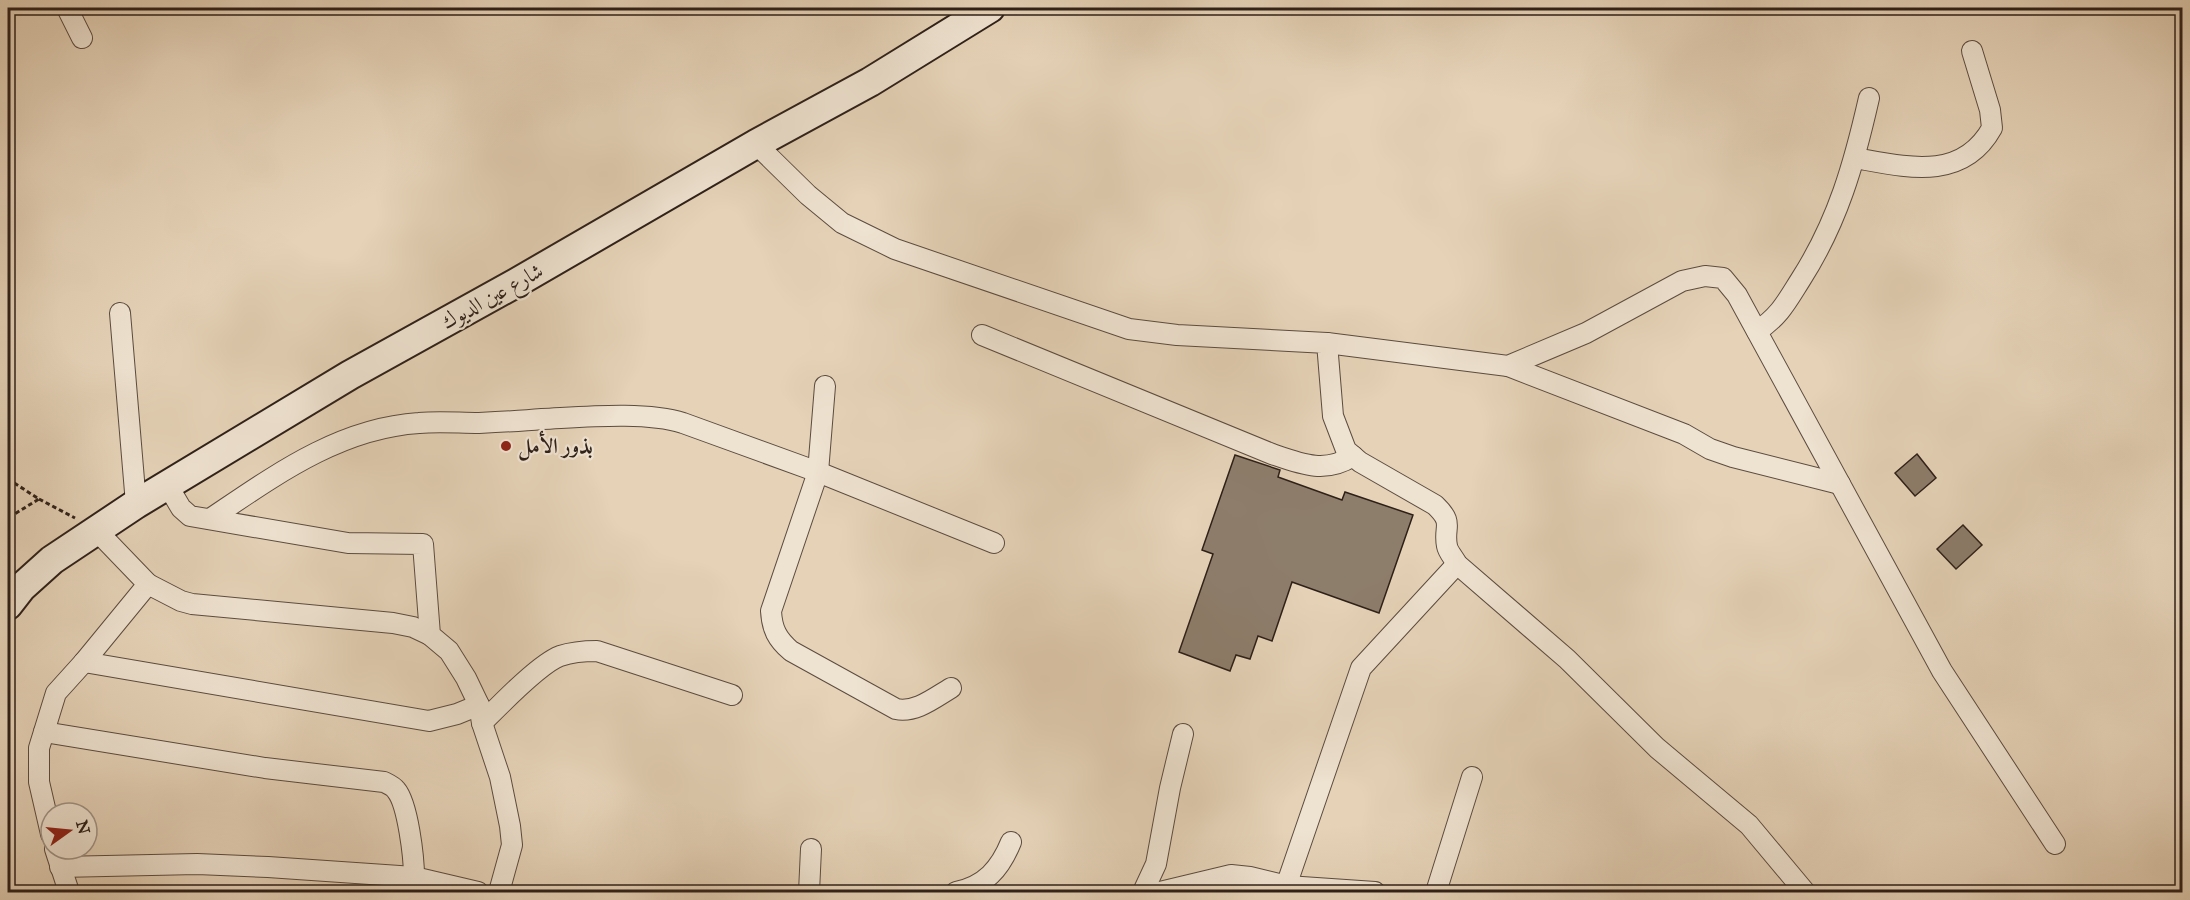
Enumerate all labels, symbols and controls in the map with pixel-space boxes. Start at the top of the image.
street label: شارع عين الديوك [437,257,550,339]
place label: بذور الأمل [518,430,593,461]
marker: بذور الأمل [499,439,513,453]
north arrow [39,801,99,861]
text: N [72,818,94,837]

